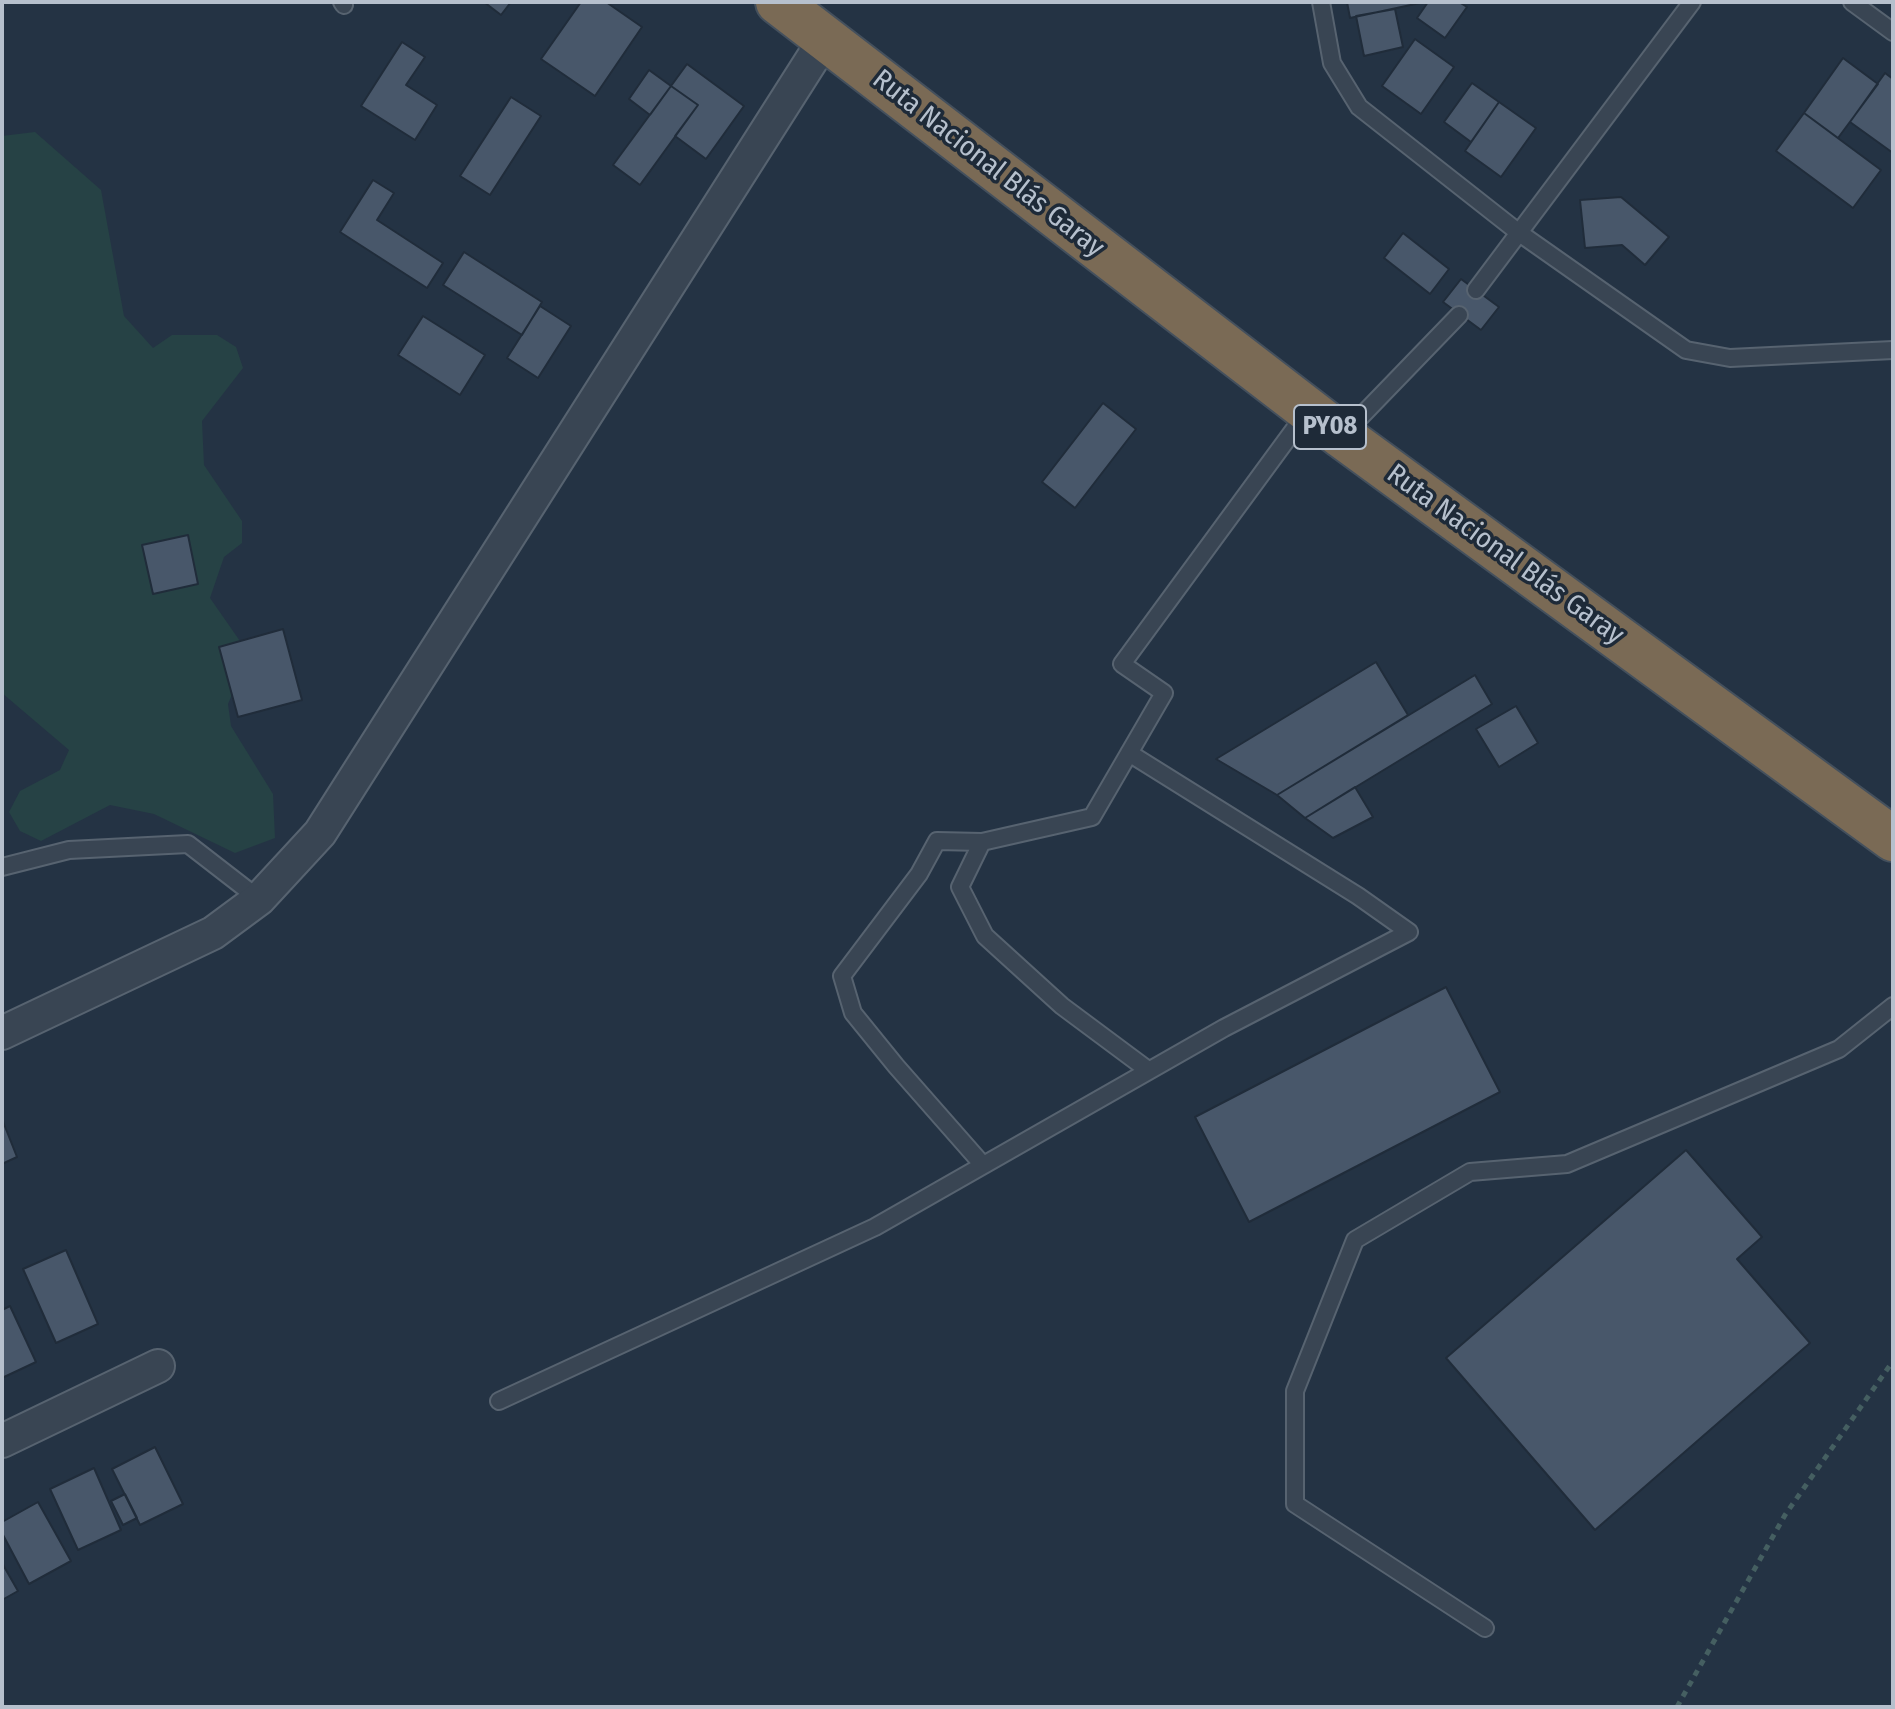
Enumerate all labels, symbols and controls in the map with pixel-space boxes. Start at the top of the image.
street label: Ruta Nacional Blás Garay [865,63,1111,265]
road number: PY08 [1294,405,1366,449]
street label: Ruta Nacional Blás Garay [1380,458,1630,652]

